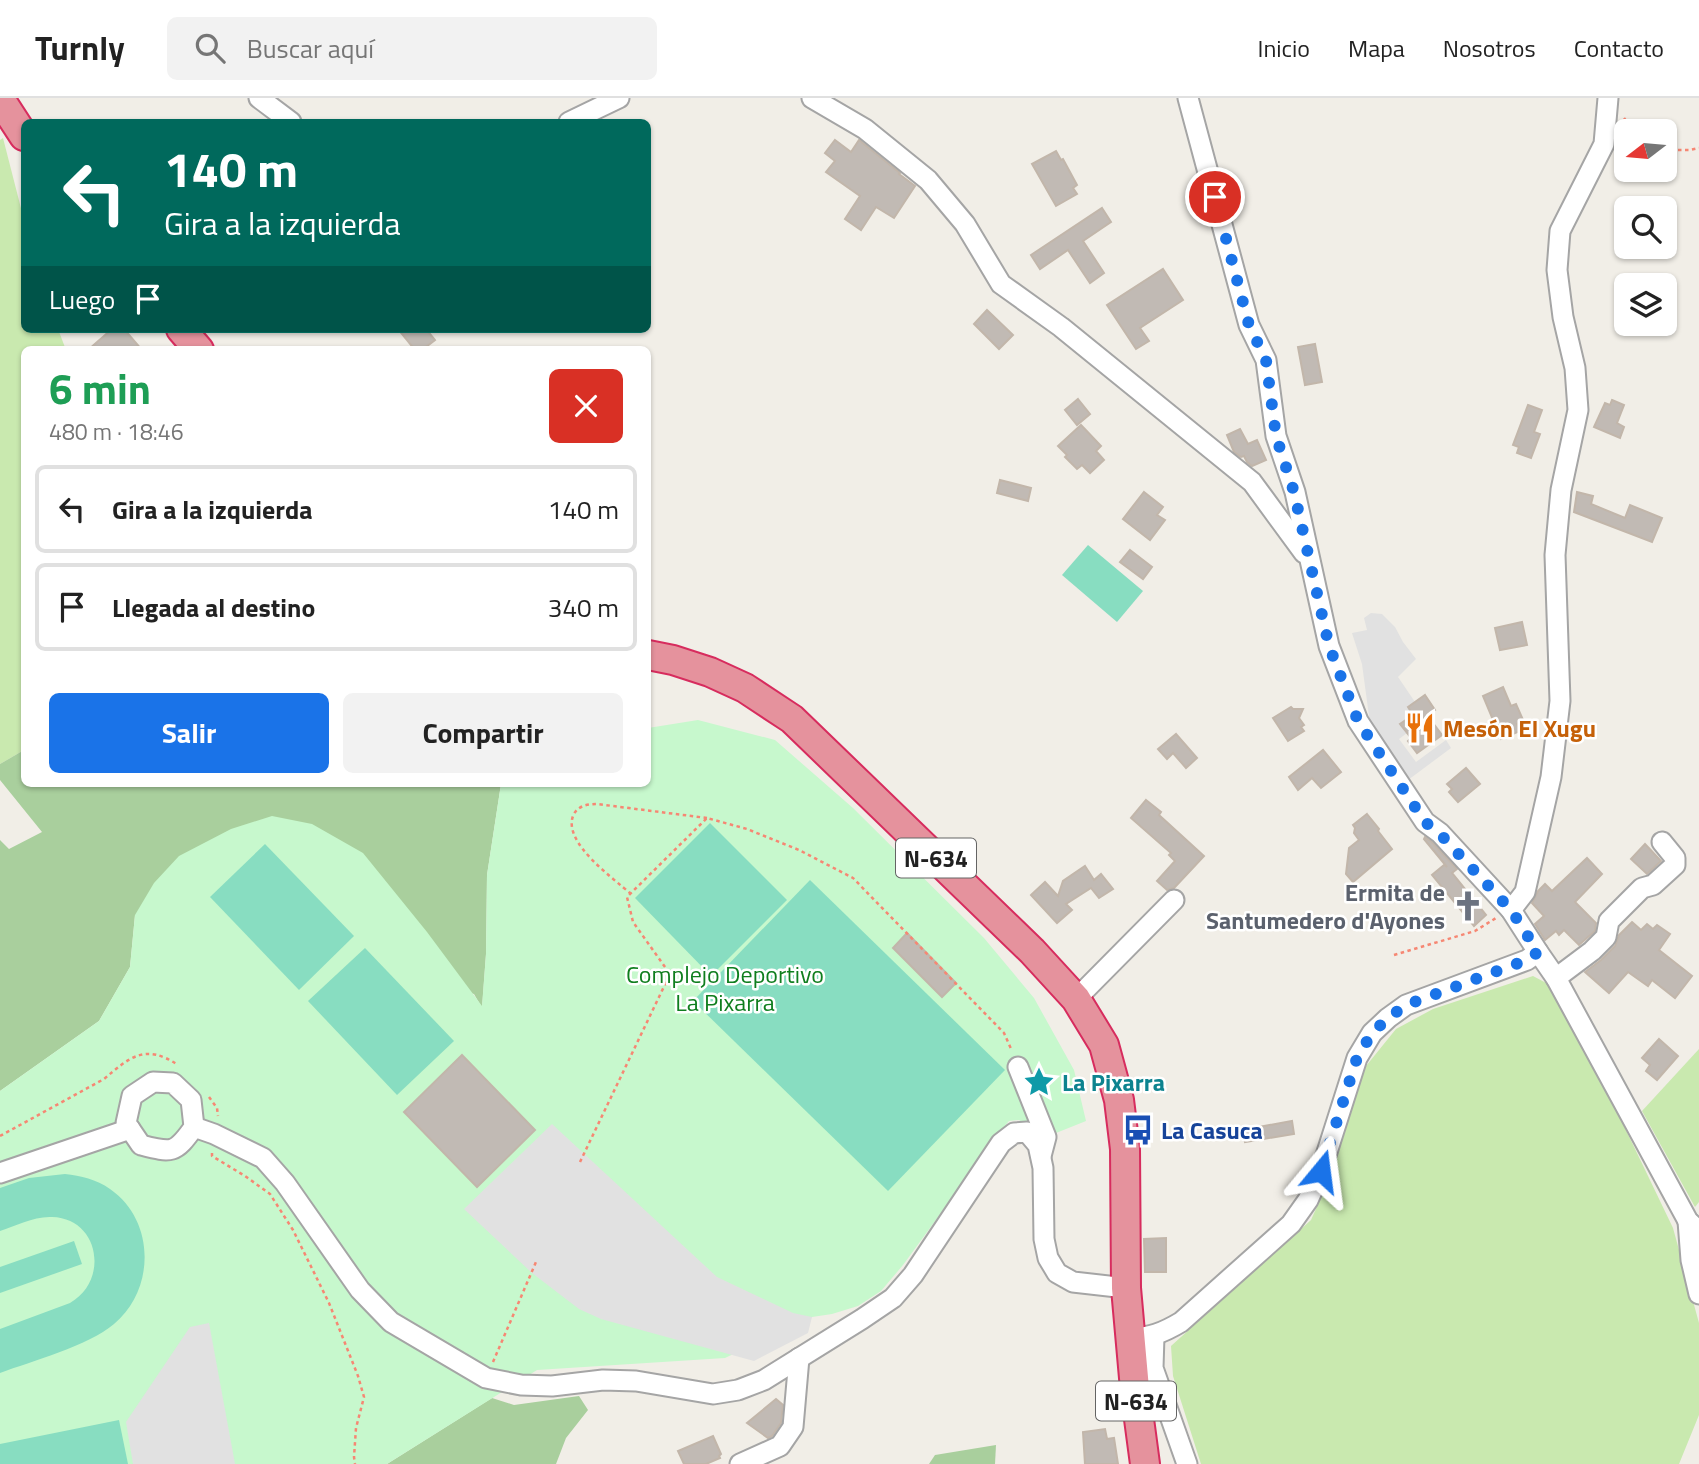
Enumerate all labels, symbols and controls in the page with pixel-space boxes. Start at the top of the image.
search box [167,17,657,80]
text: Turnly [35,23,125,73]
icon: search [191,29,229,67]
text: Buscar aquí [247,29,374,68]
text: Inicio [1258,30,1310,66]
text: Mapa [1348,30,1405,66]
text: Nosotros [1443,30,1536,66]
text: Contacto [1574,30,1664,66]
north arrow [1614,119,1676,182]
map controls [1614,119,1677,336]
text: 140 m [164,131,298,206]
icon: left [49,147,140,238]
pin [1185,167,1245,227]
icon: arrive [1196,178,1234,216]
button: search [1614,196,1677,259]
text: Gira a la izquierda [164,199,400,247]
button: layers [1614,273,1677,336]
text: Luego [49,280,115,319]
icon: arrive [129,280,167,318]
text: 6 min [49,356,151,420]
button: close [549,369,623,443]
text: 480 m · 18:46 [49,414,184,449]
icon: left [53,490,91,528]
text: Gira a la izquierda [112,490,313,529]
text: 140 m [548,490,619,529]
icon: arrive [53,588,91,626]
text: Llegada al destino [112,588,315,627]
text: 340 m [548,588,619,627]
button: Salir [49,693,329,773]
button: Compartir [343,693,623,773]
place label: Mesón El Xugu [1443,710,1596,746]
restaurant icon: Mesón El Xugu [1403,711,1437,745]
road number: N-634 [896,838,976,878]
place label: Ermita de Santumedero d'Ayones [1206,874,1445,938]
church icon: Ermita de Santumedero d'Ayones [1451,889,1485,923]
park label: Complejo Deportivo La Pixarra [626,956,824,1020]
place label: La Pixarra [1062,1064,1165,1100]
place icon: La Pixarra [1022,1065,1056,1099]
place label: La Casuca [1161,1112,1263,1148]
bus stop icon: La Casuca [1121,1113,1155,1147]
position arrow [1284,1134,1358,1208]
road number: N-634 [1096,1382,1176,1420]

